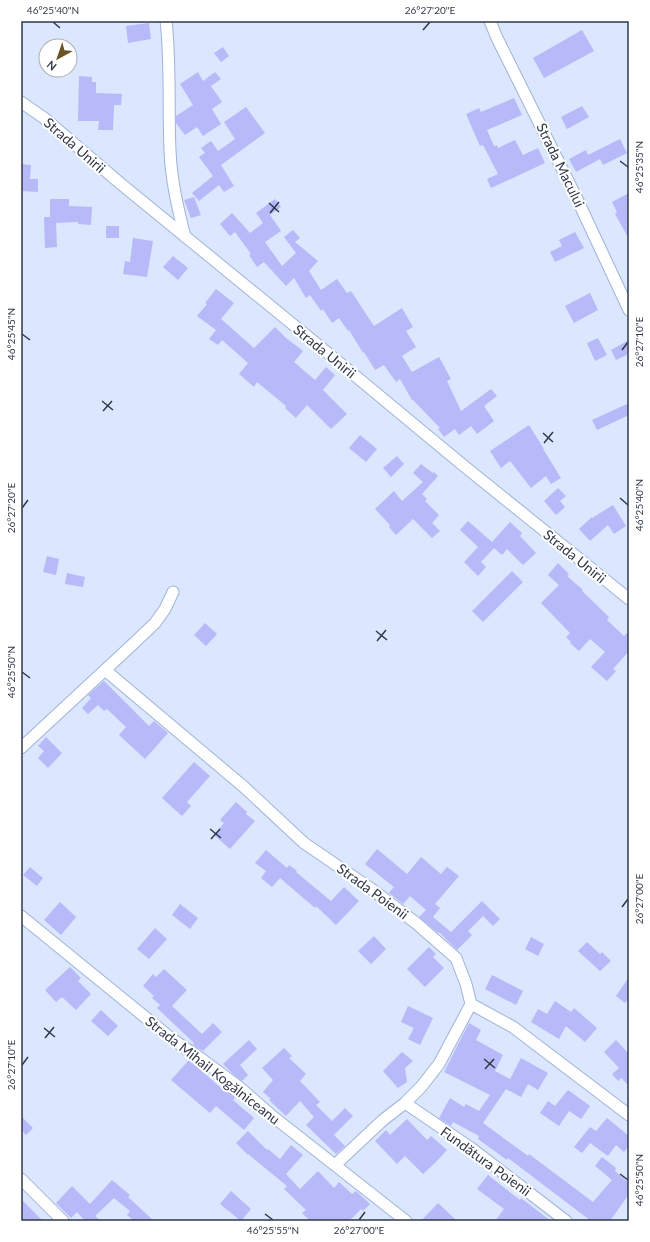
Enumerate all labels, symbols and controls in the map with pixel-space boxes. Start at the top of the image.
text: 46°25'40"N [27,4,79,16]
text: 26°27'20"E [405,4,455,16]
north arrow [38,38,78,78]
text: N [44,58,59,74]
street label: Strada Unirii [41,114,109,176]
street label: Strada Macului [533,120,589,210]
text: 46°25'35"N [633,141,645,193]
text: 46°25'45"N [5,308,17,360]
text: 26°27'10"E [633,317,645,367]
street label: Strada Unirii [290,321,360,381]
text: 46°25'40"N [633,479,645,531]
text: 26°27'20"E [5,483,17,533]
street label: Strada Unirii [540,526,610,586]
text: 46°25'50"N [5,646,17,698]
street label: Strada Poienii [334,859,412,923]
text: 26°27'00"E [633,874,645,924]
street label: Strada Mihail Kogălniceanu [142,1012,284,1128]
text: 26°27'10"E [5,1040,17,1090]
street label: Fundătura Poienii [438,1123,534,1199]
text: 46°25'50"N [633,1154,645,1206]
text: 46°25'55"N [247,1224,299,1236]
text: 26°27'00"E [334,1224,384,1236]

